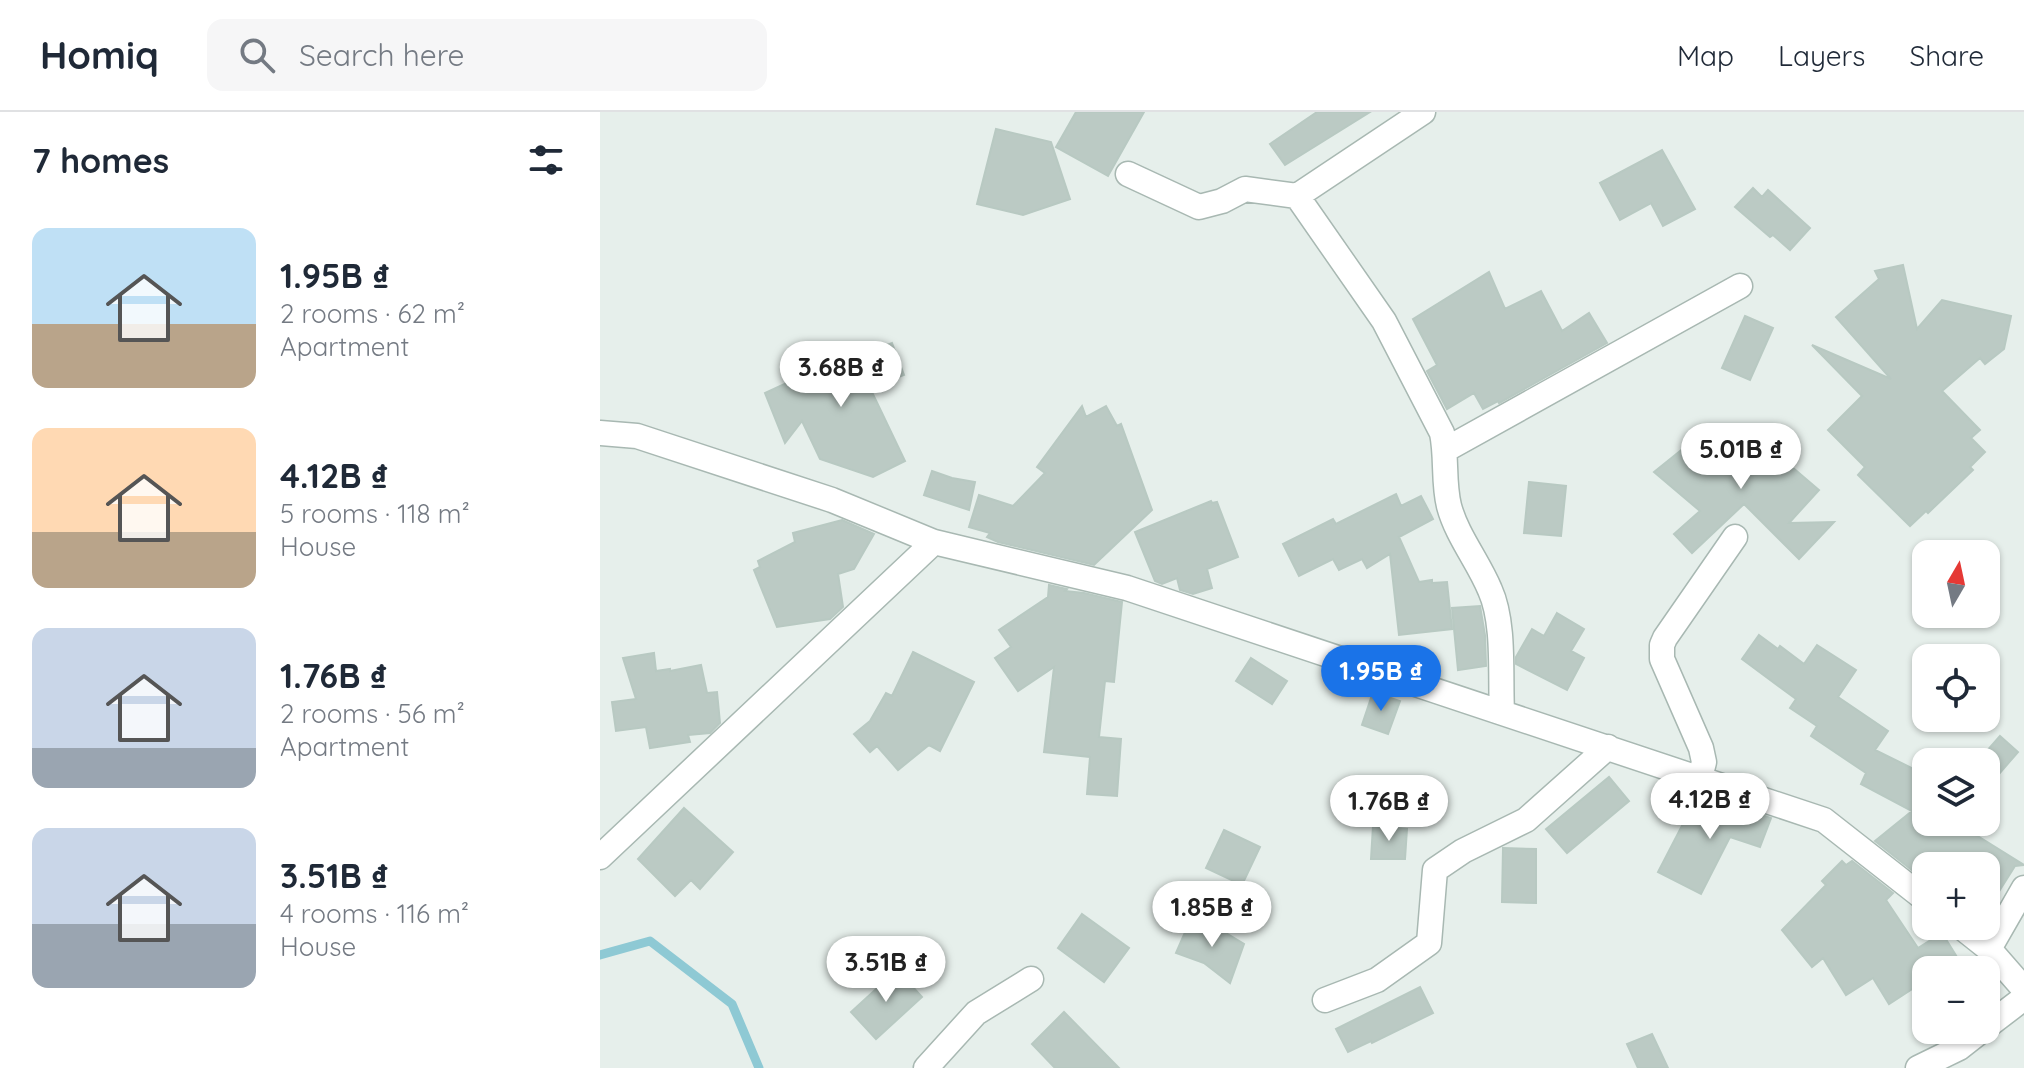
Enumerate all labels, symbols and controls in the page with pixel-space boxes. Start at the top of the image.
search box [207,19,767,91]
text: Homiq [40,31,159,79]
icon: search [235,33,279,77]
text: Search here [299,36,465,74]
text: Map [1677,38,1734,73]
text: Layers [1778,38,1865,73]
text: Share [1909,38,1984,73]
icon: filters [524,138,568,182]
text: 7 homes [32,139,169,182]
text: 1.95B ₫ [280,254,389,297]
icon: home [96,260,192,356]
text: 2 rooms · 62 m² [280,297,465,330]
text: Apartment [280,330,409,363]
pin: 3.68B ₫ [767,341,915,409]
text: 3.68B ₫ [798,350,884,383]
pin: 5.01B ₫ [1667,423,1815,491]
text: 5.01B ₫ [1699,432,1783,465]
text: 4.12B ₫ [280,454,388,497]
icon: home [96,460,192,556]
text: 5 rooms · 118 m² [280,497,470,530]
text: House [280,530,356,563]
north arrow [1912,540,2000,628]
map controls [1912,540,2000,1044]
button: locate [1912,644,2000,732]
pin: 1.95B ₫ [1307,645,1455,713]
text: 1.76B ₫ [280,654,387,697]
text: 1.95B ₫ [1339,654,1423,687]
icon: home [96,660,192,756]
text: 2 rooms · 56 m² [280,697,465,730]
text: Apartment [280,730,409,763]
button: layers [1912,748,2000,836]
pin: 4.12B ₫ [1636,773,1784,841]
pin: 1.76B ₫ [1315,775,1463,843]
text: 4.12B ₫ [1669,782,1751,815]
text: 1.76B ₫ [1348,784,1430,817]
button: + [1912,852,2000,940]
text: 3.51B ₫ [280,854,388,897]
icon: home [96,860,192,956]
pin: 1.85B ₫ [1138,881,1286,949]
text: 1.85B ₫ [1170,890,1254,923]
text: 4 rooms · 116 m² [280,897,469,930]
text: House [280,930,356,963]
pin: 3.51B ₫ [812,936,960,1004]
text: 3.51B ₫ [845,945,927,978]
button: − [1912,956,2000,1044]

